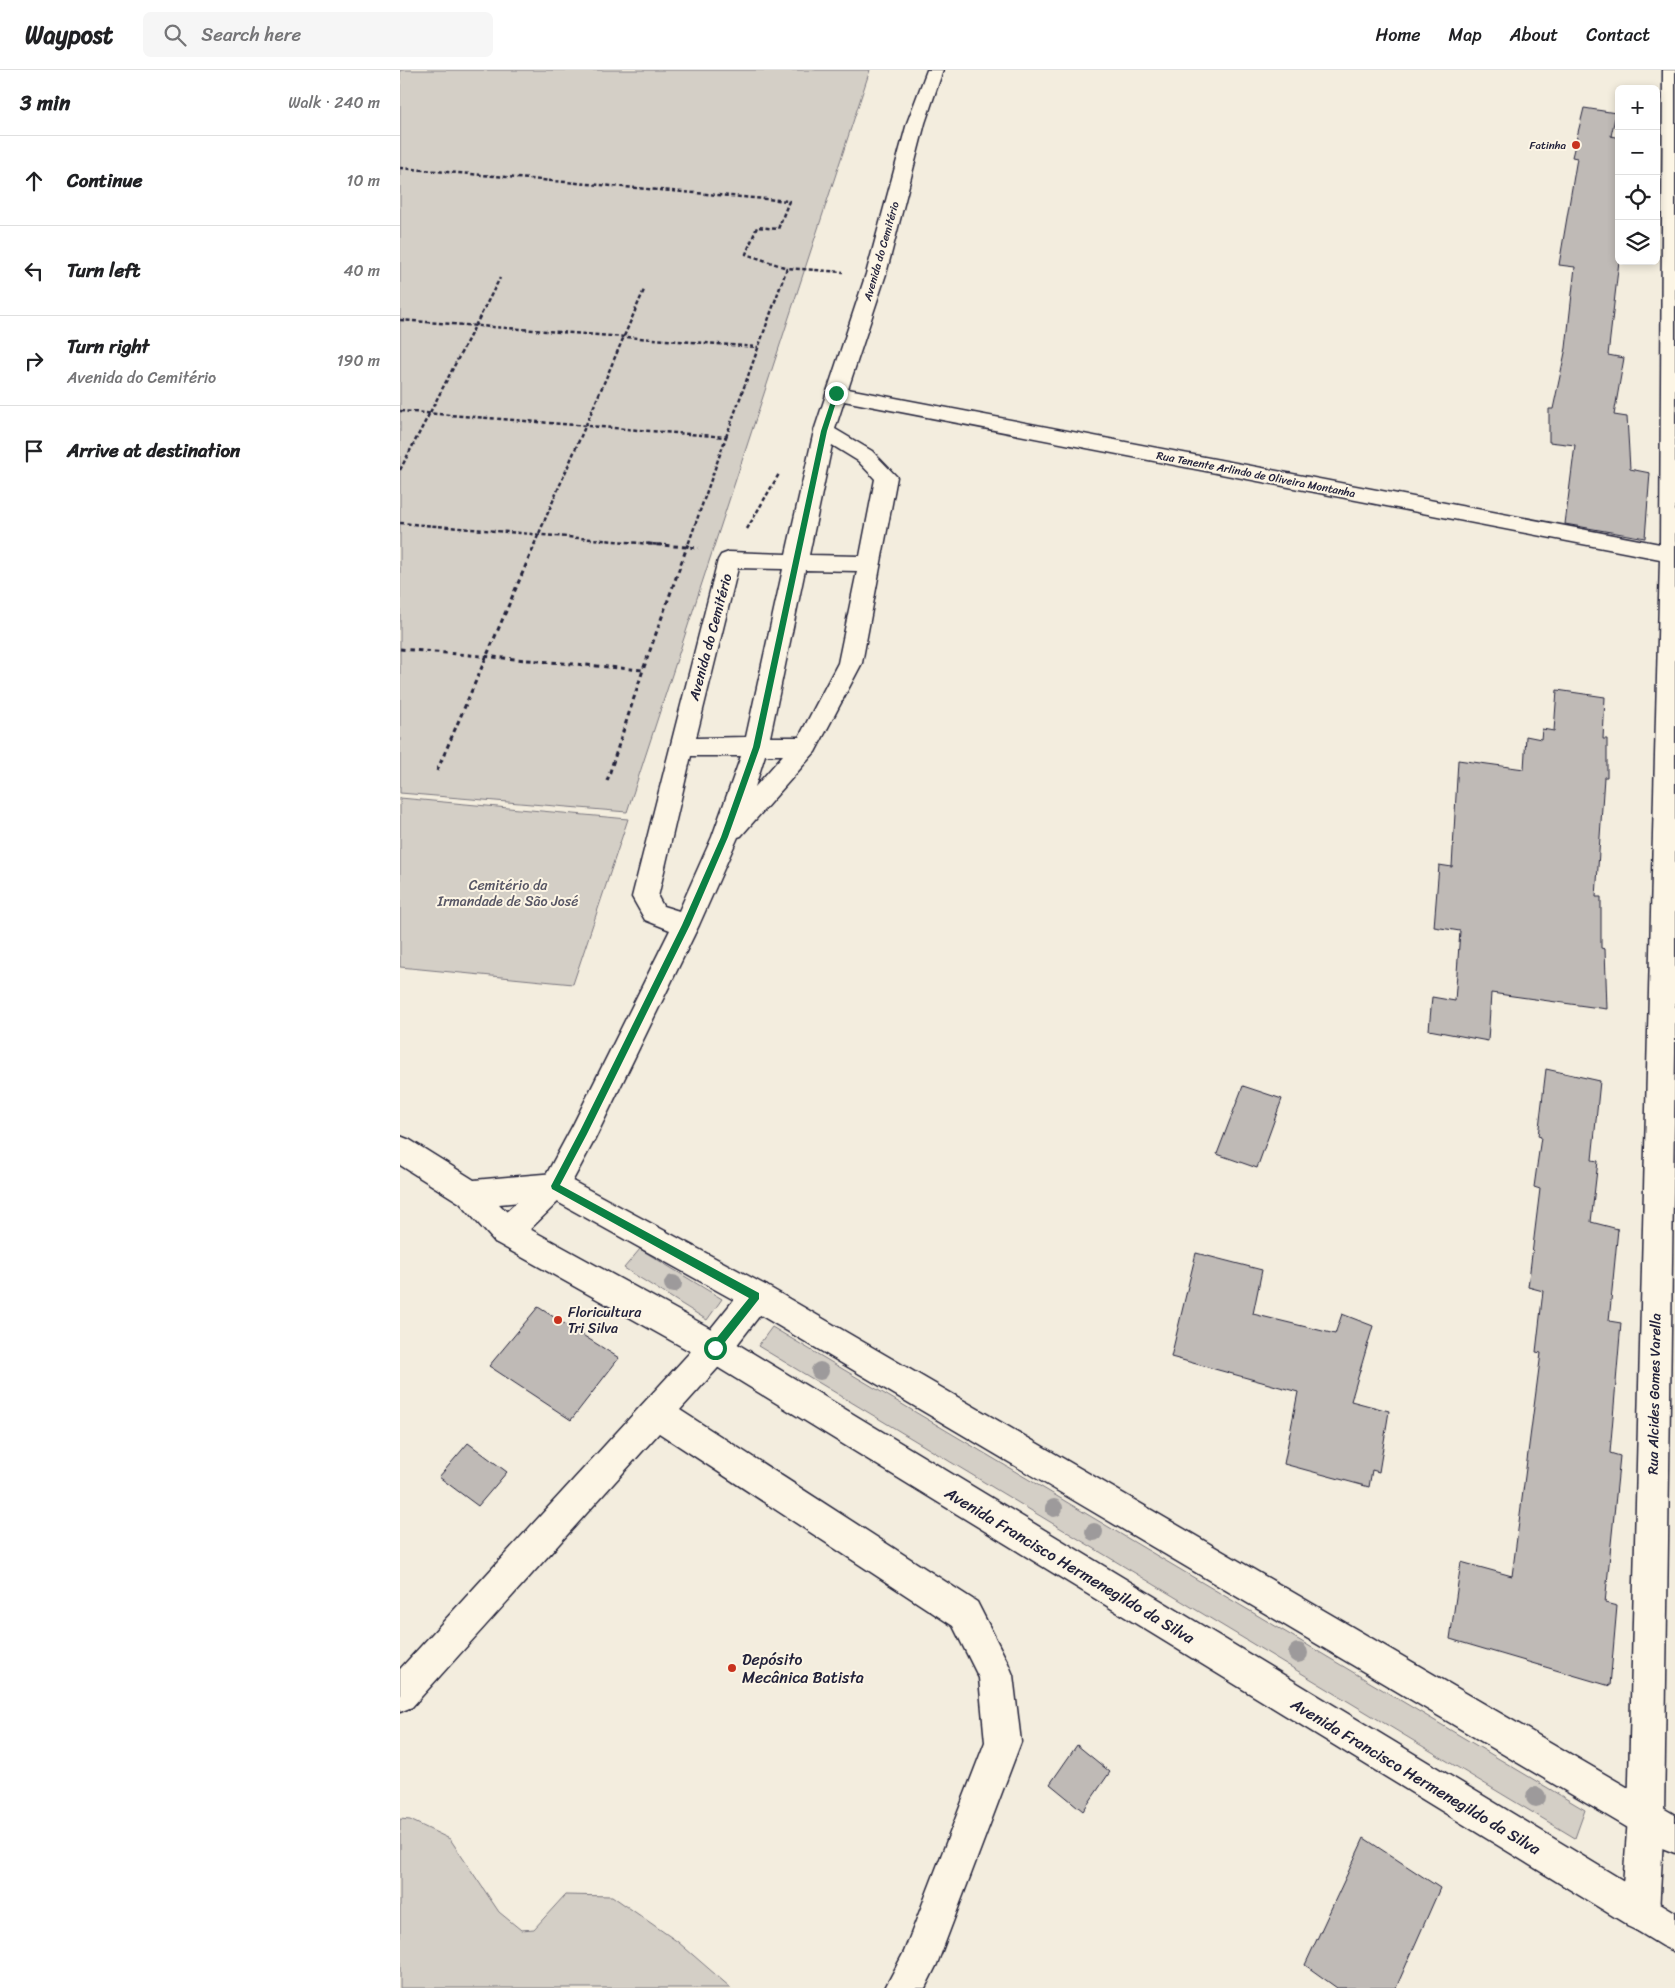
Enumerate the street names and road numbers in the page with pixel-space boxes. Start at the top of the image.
street label: Avenida do Cemitério [858,199,905,304]
street label: Rua Tenente Arlindo de Oliveira Montanha [1155,446,1357,503]
street label: Avenida do Cemitério [681,571,739,704]
street label: Rua Alcides Gomes Varella [1641,1313,1668,1475]
street label: Avenida Francisco Hermenegildo da Silva [938,1478,1201,1652]
street label: Avenida Francisco Hermenegildo da Silva [1284,1689,1547,1863]

